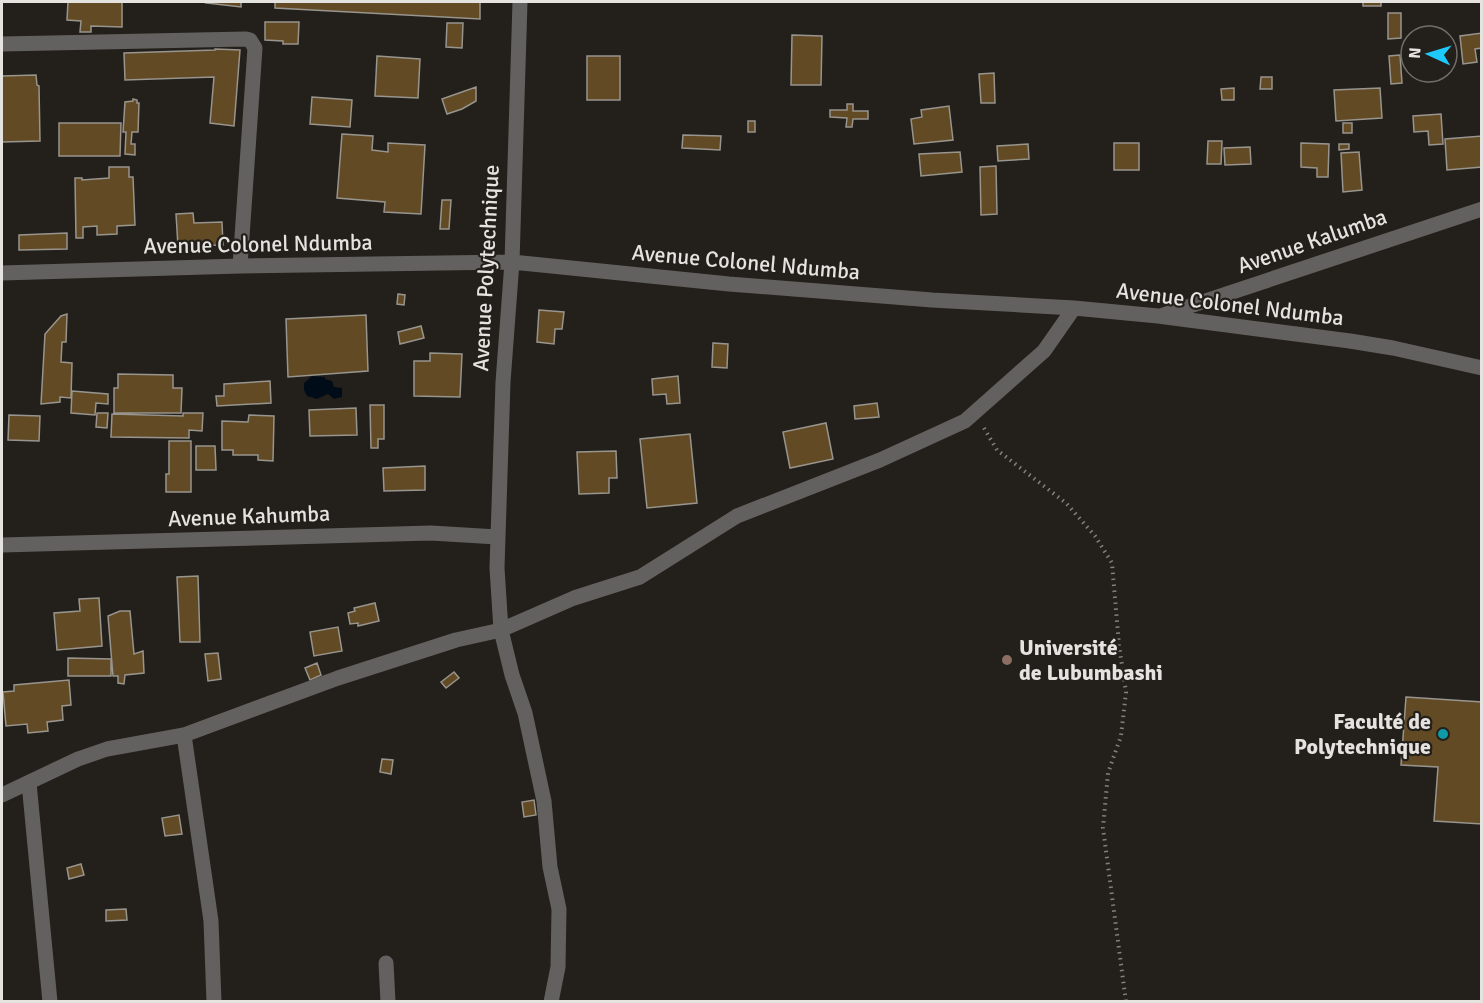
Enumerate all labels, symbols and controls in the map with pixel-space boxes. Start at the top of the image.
north arrow [1399,24,1459,84]
text: N [1405,47,1425,59]
street label: Avenue Polytechnique [467,164,505,372]
street label: Avenue Kalumba [1234,203,1390,279]
street label: Avenue Colonel Ndumba [143,229,373,259]
street label: Avenue Colonel Ndumba [631,239,861,285]
street label: Avenue Colonel Ndumba [1115,277,1345,331]
street label: Avenue Kahumba [167,500,331,532]
place label: Université de Lubumbashi [1019,634,1163,686]
marker: Université de Lubumbashi [1000,653,1014,667]
place label: Faculté de Polytechnique [1294,708,1431,760]
marker: Faculté de Polytechnique [1436,727,1450,741]

